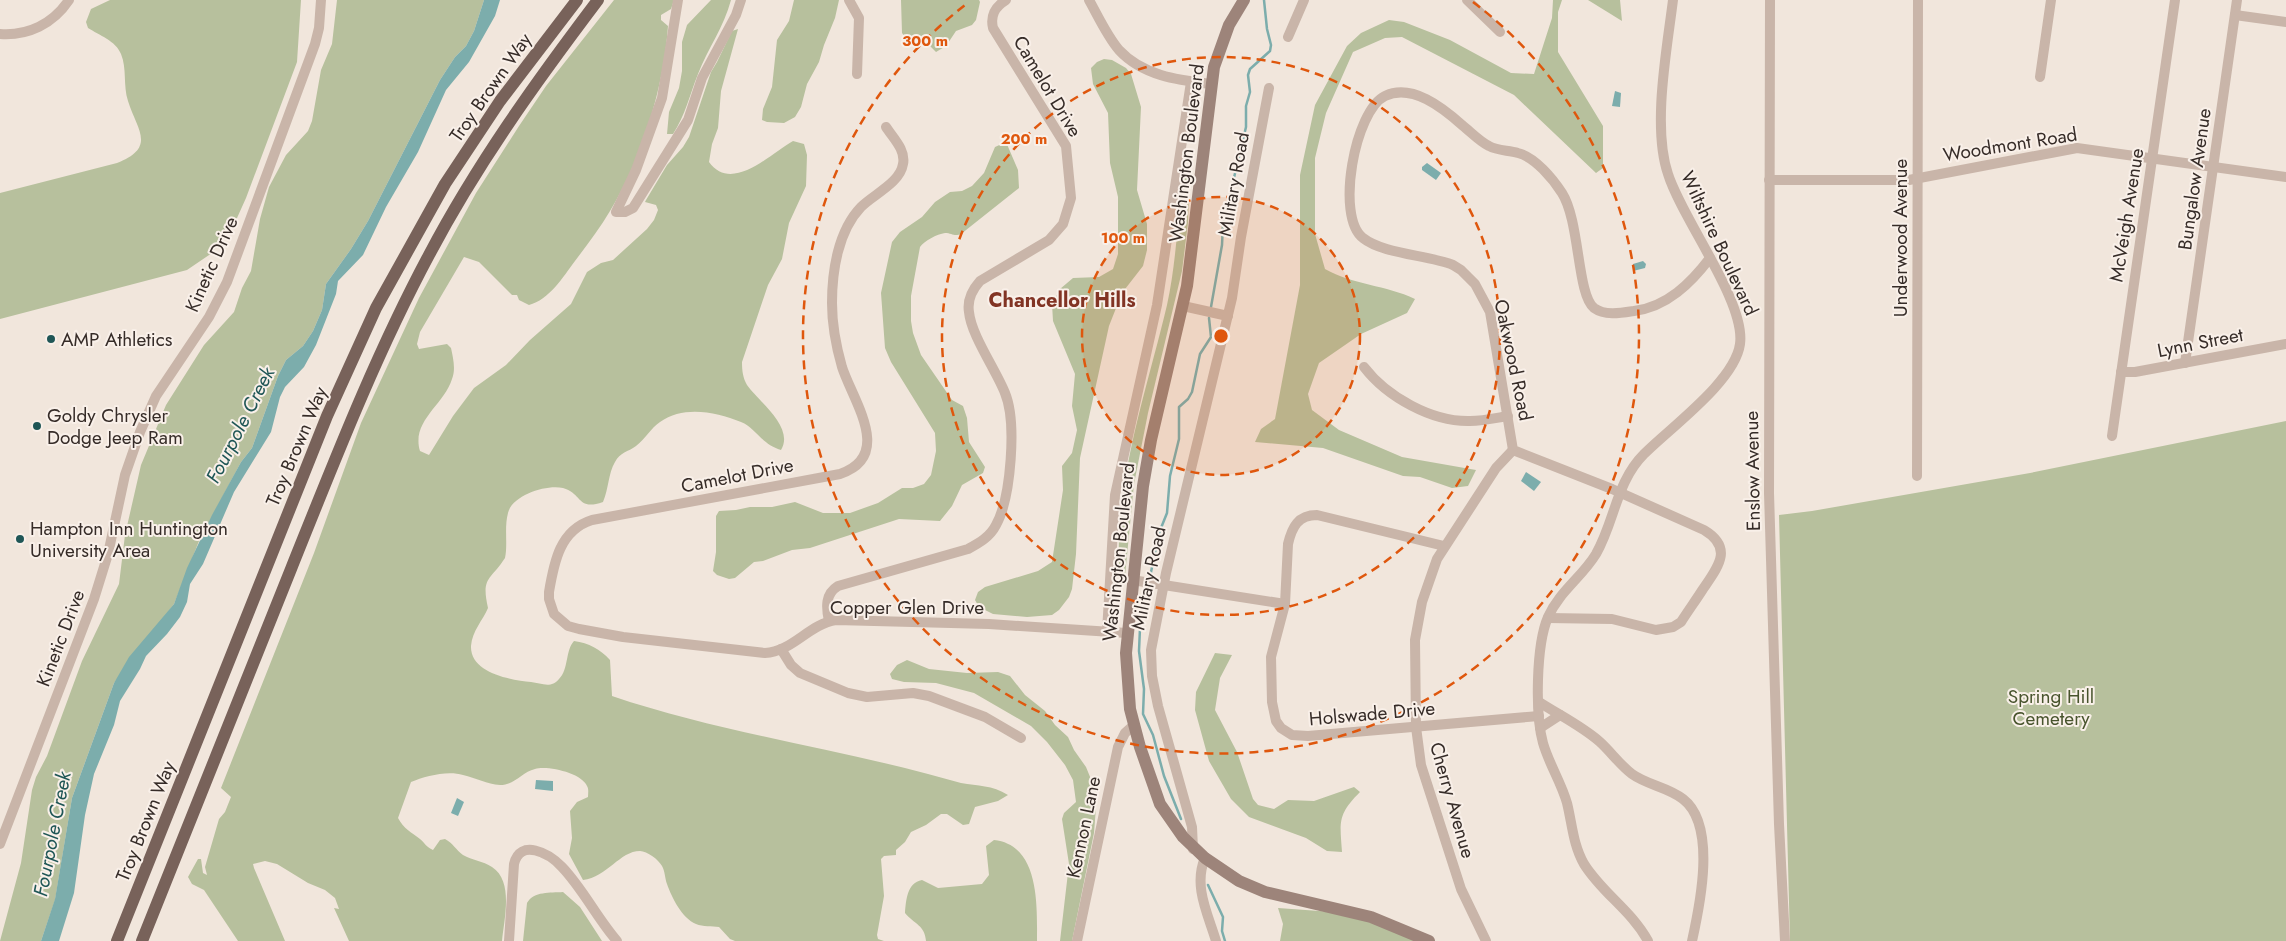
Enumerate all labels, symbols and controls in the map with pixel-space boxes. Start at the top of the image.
street label: Troy Brown Way [443,27,538,147]
text: 300 m [902,30,948,52]
street label: Camelot Drive [1007,30,1089,142]
street label: Washington Boulevard [1162,62,1211,244]
street label: Bungalow Avenue [2171,106,2218,252]
street label: Woodmont Road [1941,121,2079,168]
text: 200 m [1001,128,1047,150]
street label: Military Road [1211,130,1256,238]
street label: McVeigh Avenue [2103,146,2150,284]
street label: Underwood Avenue [1887,158,1914,317]
street label: Wiltshire Boulevard [1674,167,1765,320]
street label: Kinetic Drive [178,212,245,316]
text: 100 m [1101,227,1145,249]
district label: Chancellor Hills [989,286,1136,315]
street label: Oakwood Road [1487,297,1540,423]
street label: Lynn Street [2155,321,2246,364]
place label: AMP Athletics [61,326,173,353]
centre of rings [1212,327,1230,345]
marker: AMP Athletics [45,333,57,345]
water label: Fourpole Creek [199,361,283,488]
street label: Troy Brown Way [259,382,334,510]
place label: Goldy Chrysler Dodge Jeep Ram [47,402,183,451]
street label: Enslow Avenue [1738,410,1767,531]
marker: Goldy Chrysler Dodge Jeep Ram [31,420,43,432]
street label: Camelot Drive [679,451,796,500]
street label: Washington Boulevard [1096,461,1141,643]
place label: Hampton Inn Huntington University Area [30,515,228,564]
street label: Military Road [1124,524,1173,633]
marker: Hampton Inn Huntington University Area [14,533,26,545]
street label: Kinetic Drive [30,586,91,691]
street label: Copper Glen Drive [830,594,984,621]
park label: Spring Hill Cemetery [2008,683,2094,732]
street label: Holswade Drive [1308,695,1436,732]
street label: Cherry Avenue [1423,739,1482,862]
street label: Troy Brown Way [109,756,182,885]
water label: Fourpole Creek [26,768,79,899]
street label: Kennon Lane [1060,774,1107,880]

